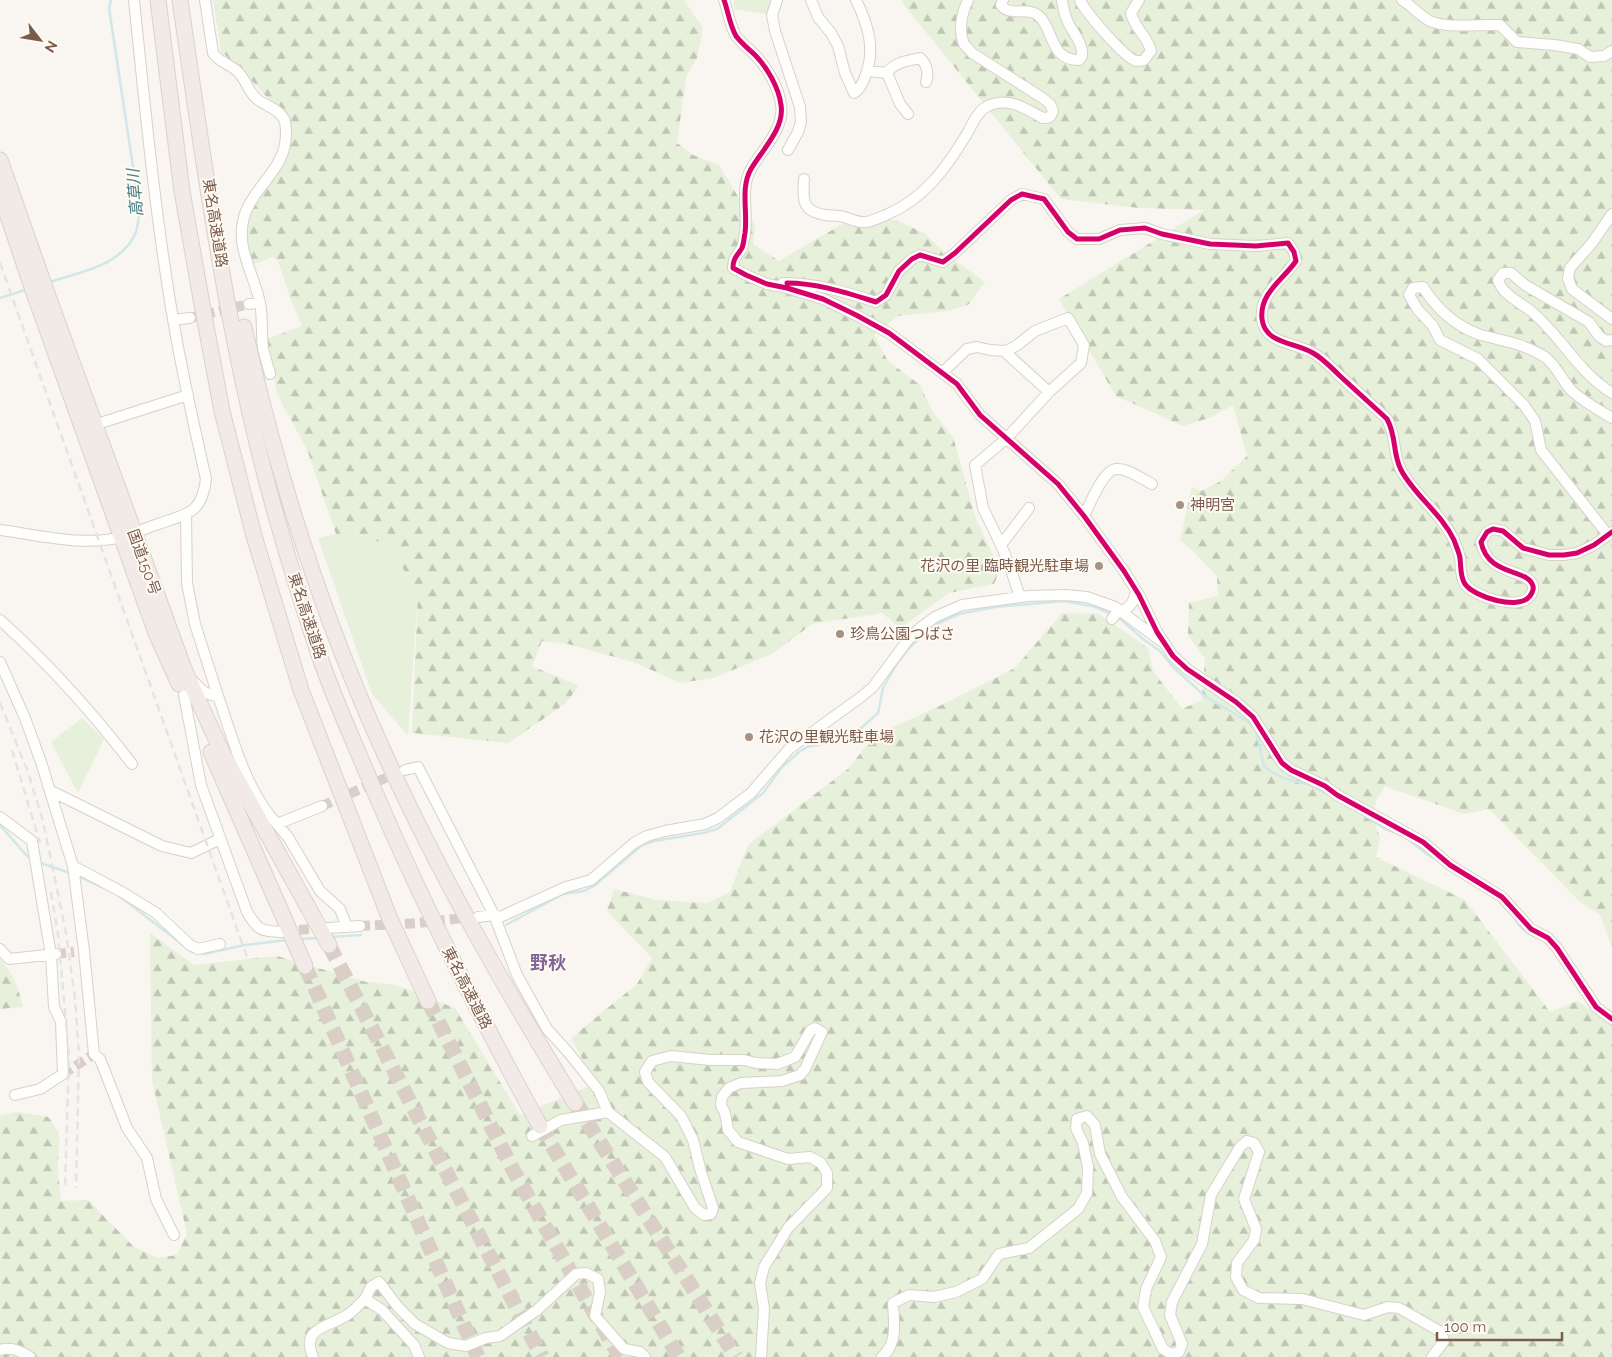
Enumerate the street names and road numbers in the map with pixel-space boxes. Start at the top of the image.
street label: 東名高速道路 [199,177,231,269]
street label: 国道150号 [124,527,164,597]
street label: 東名高速道路 [285,570,329,662]
street label: 東名高速道路 [439,944,495,1032]

